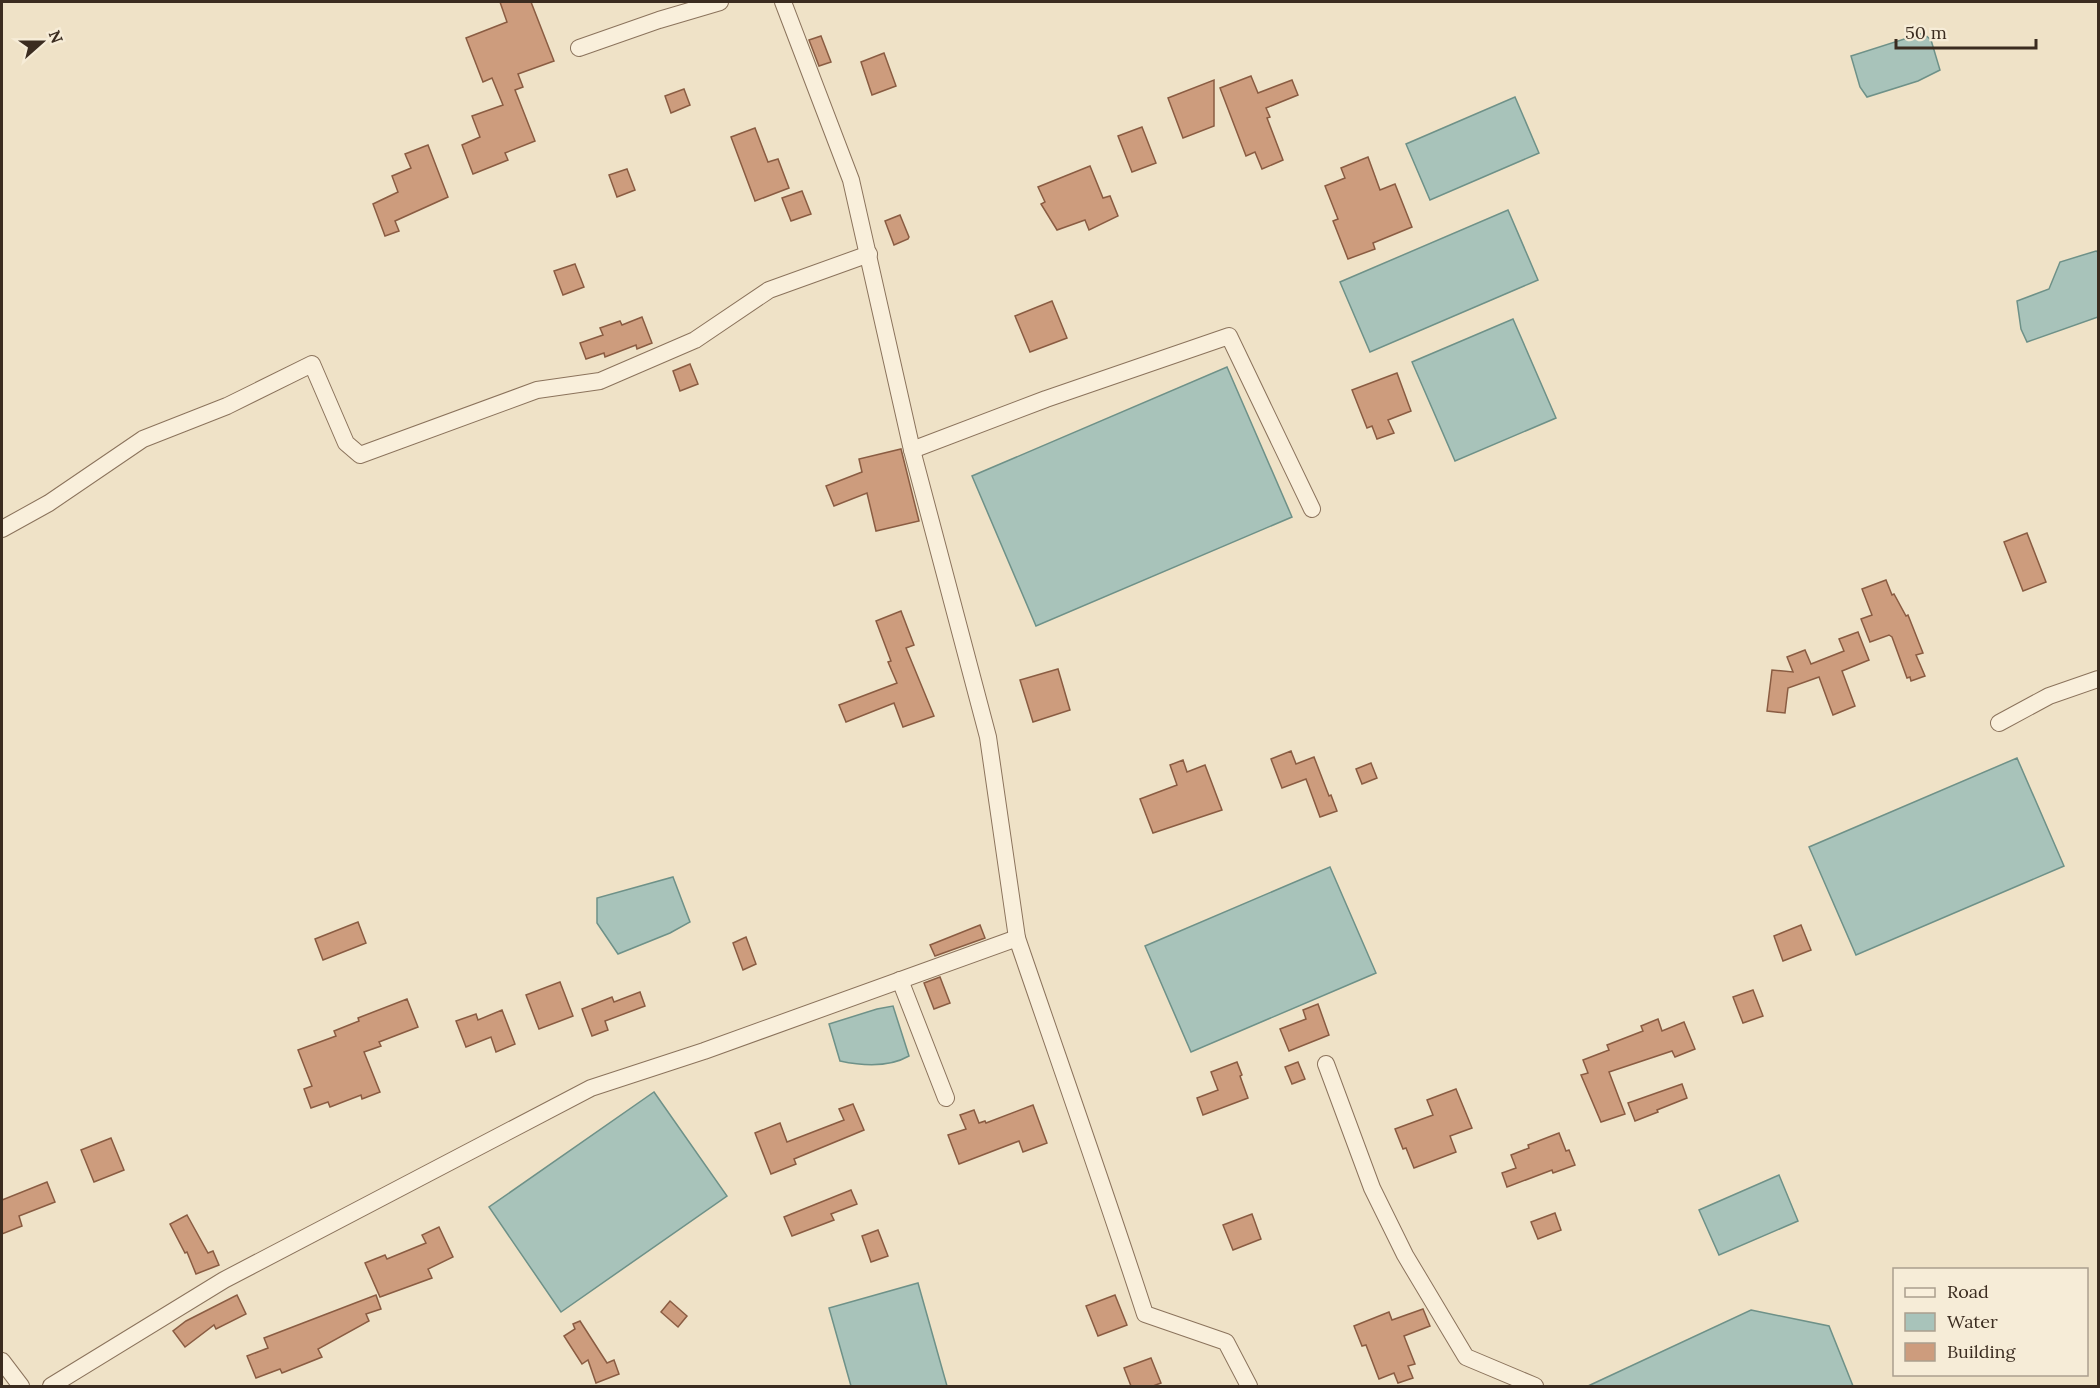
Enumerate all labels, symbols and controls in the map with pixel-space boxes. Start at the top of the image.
north arrow [12,12,72,72]
scale bar [1896,12,2036,50]
text: 50 m [1905,21,1947,44]
text: N [44,27,68,46]
legend [1893,1268,2088,1376]
text: Road [1947,1280,1989,1303]
text: Water [1947,1310,1998,1333]
text: Building [1947,1340,2017,1363]

